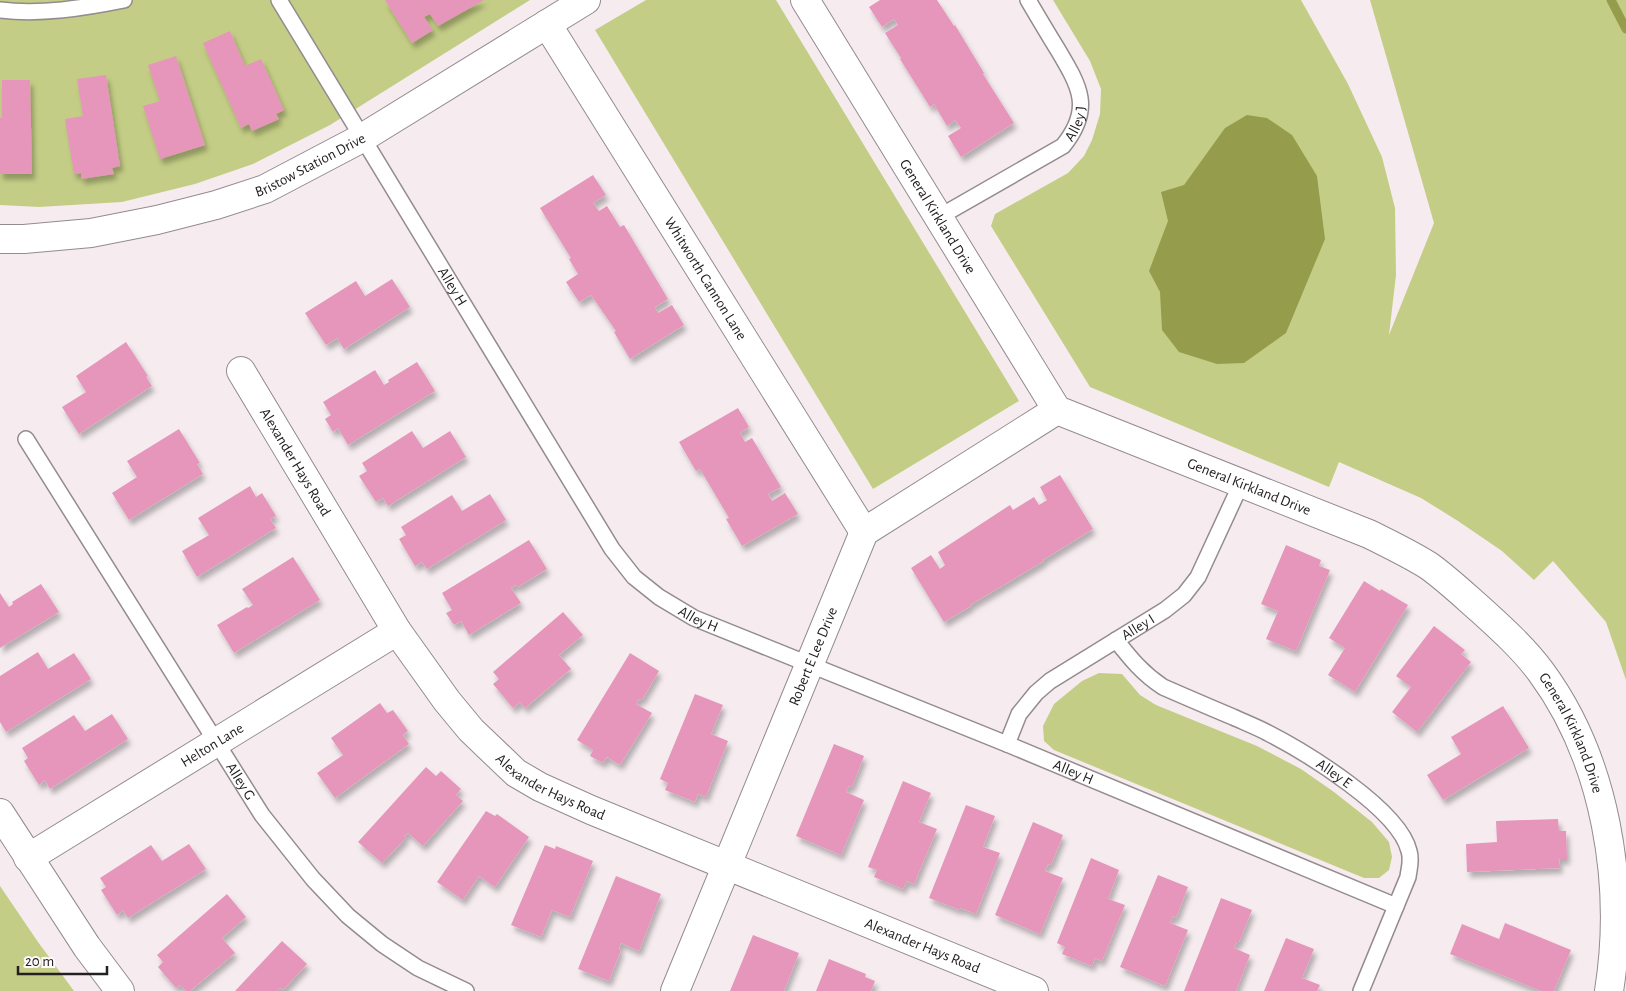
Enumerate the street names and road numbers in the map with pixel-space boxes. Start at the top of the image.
street label: Alley J [1062,106,1088,144]
street label: Bristow Station Drive [253,130,368,199]
street label: General Kirkland Drive [897,156,979,276]
street label: Whitworth Cannon Lane [662,214,750,343]
street label: Alley H [435,265,470,308]
street label: Alexander Hays Road [257,405,334,519]
street label: General Kirkland Drive [1185,455,1313,518]
street label: Alley H [676,603,721,635]
street label: Robert E Lee Drive [786,605,840,708]
street label: Alley I [1119,611,1157,643]
street label: General Kirkland Drive [1536,670,1605,795]
street label: Helton Lane [178,720,246,770]
street label: Alexander Hays Road [493,751,608,823]
street label: Alley E [1314,756,1355,791]
street label: Alley H [1051,757,1096,787]
street label: Alley G [224,760,258,803]
street label: Alexander Hays Road [863,915,983,976]

